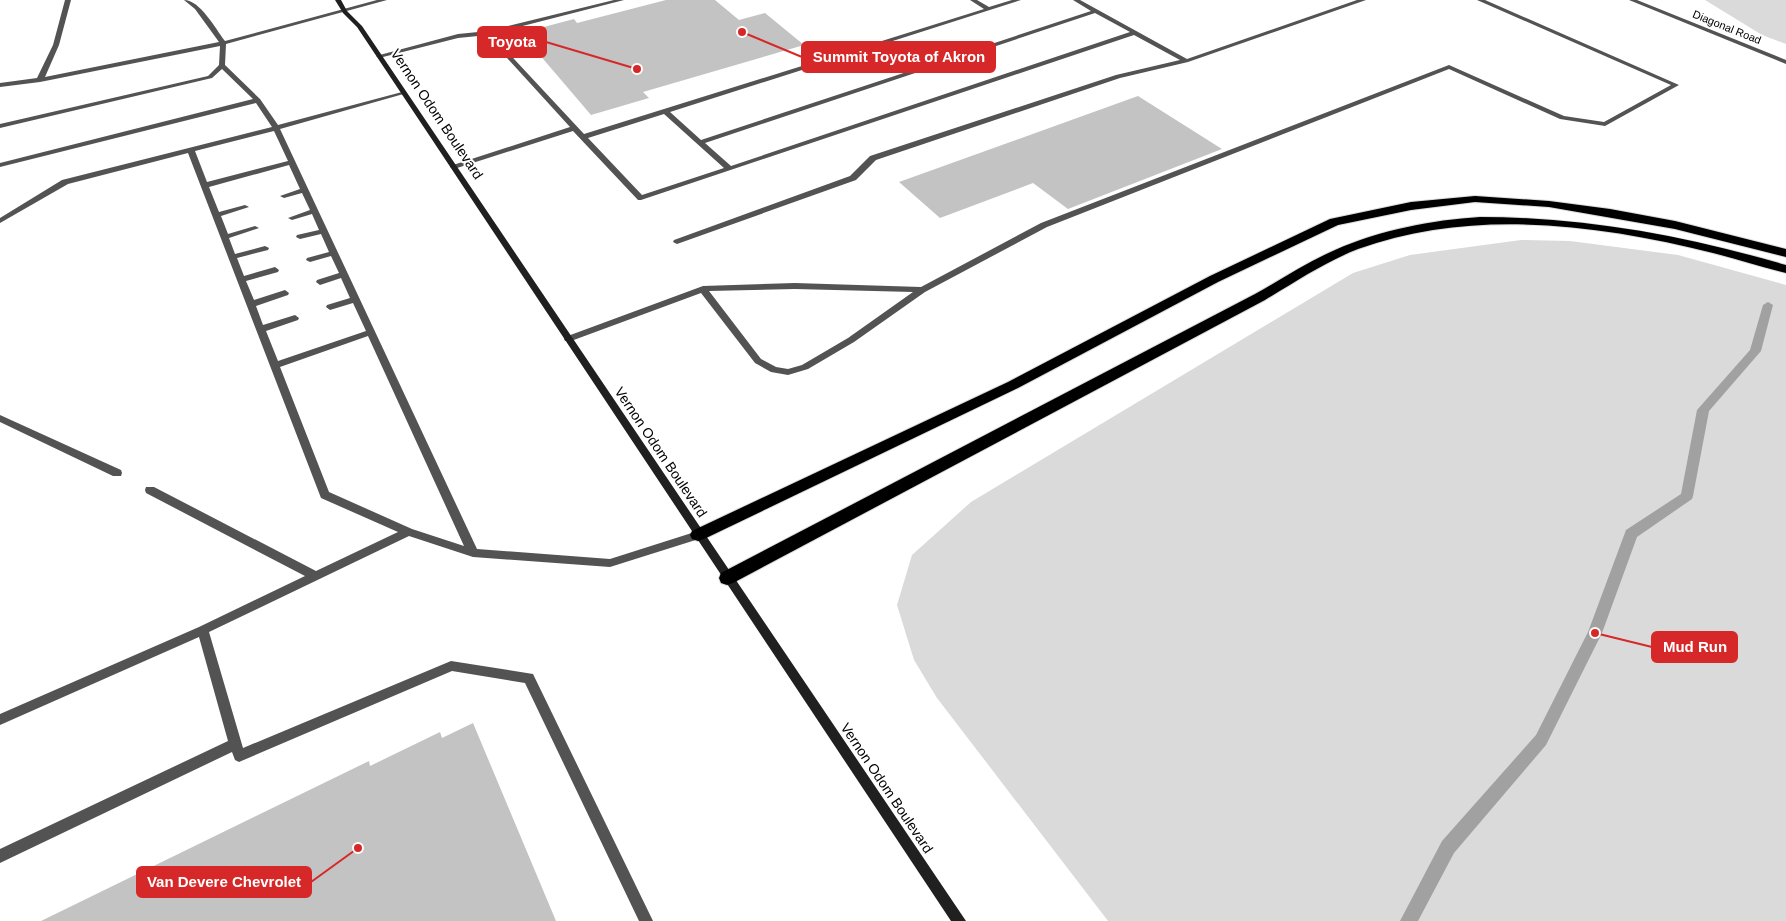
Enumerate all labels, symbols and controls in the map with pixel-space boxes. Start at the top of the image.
street label: Diagonal Road [1691,8,1763,46]
callout: Toyota [478,27,546,57]
text: Toyota [488,33,537,50]
callout: Summit Toyota of Akron [802,42,995,72]
street label: Vernon Odom Boulevard [387,46,487,182]
text: Summit Toyota of Akron [813,48,985,65]
street label: Vernon Odom Boulevard [611,384,711,520]
callout: Mud Run [1652,632,1737,662]
text: Mud Run [1663,638,1727,655]
street label: Vernon Odom Boulevard [837,720,937,856]
callout: Van Devere Chevrolet [137,867,311,897]
text: Van Devere Chevrolet [147,873,301,890]

